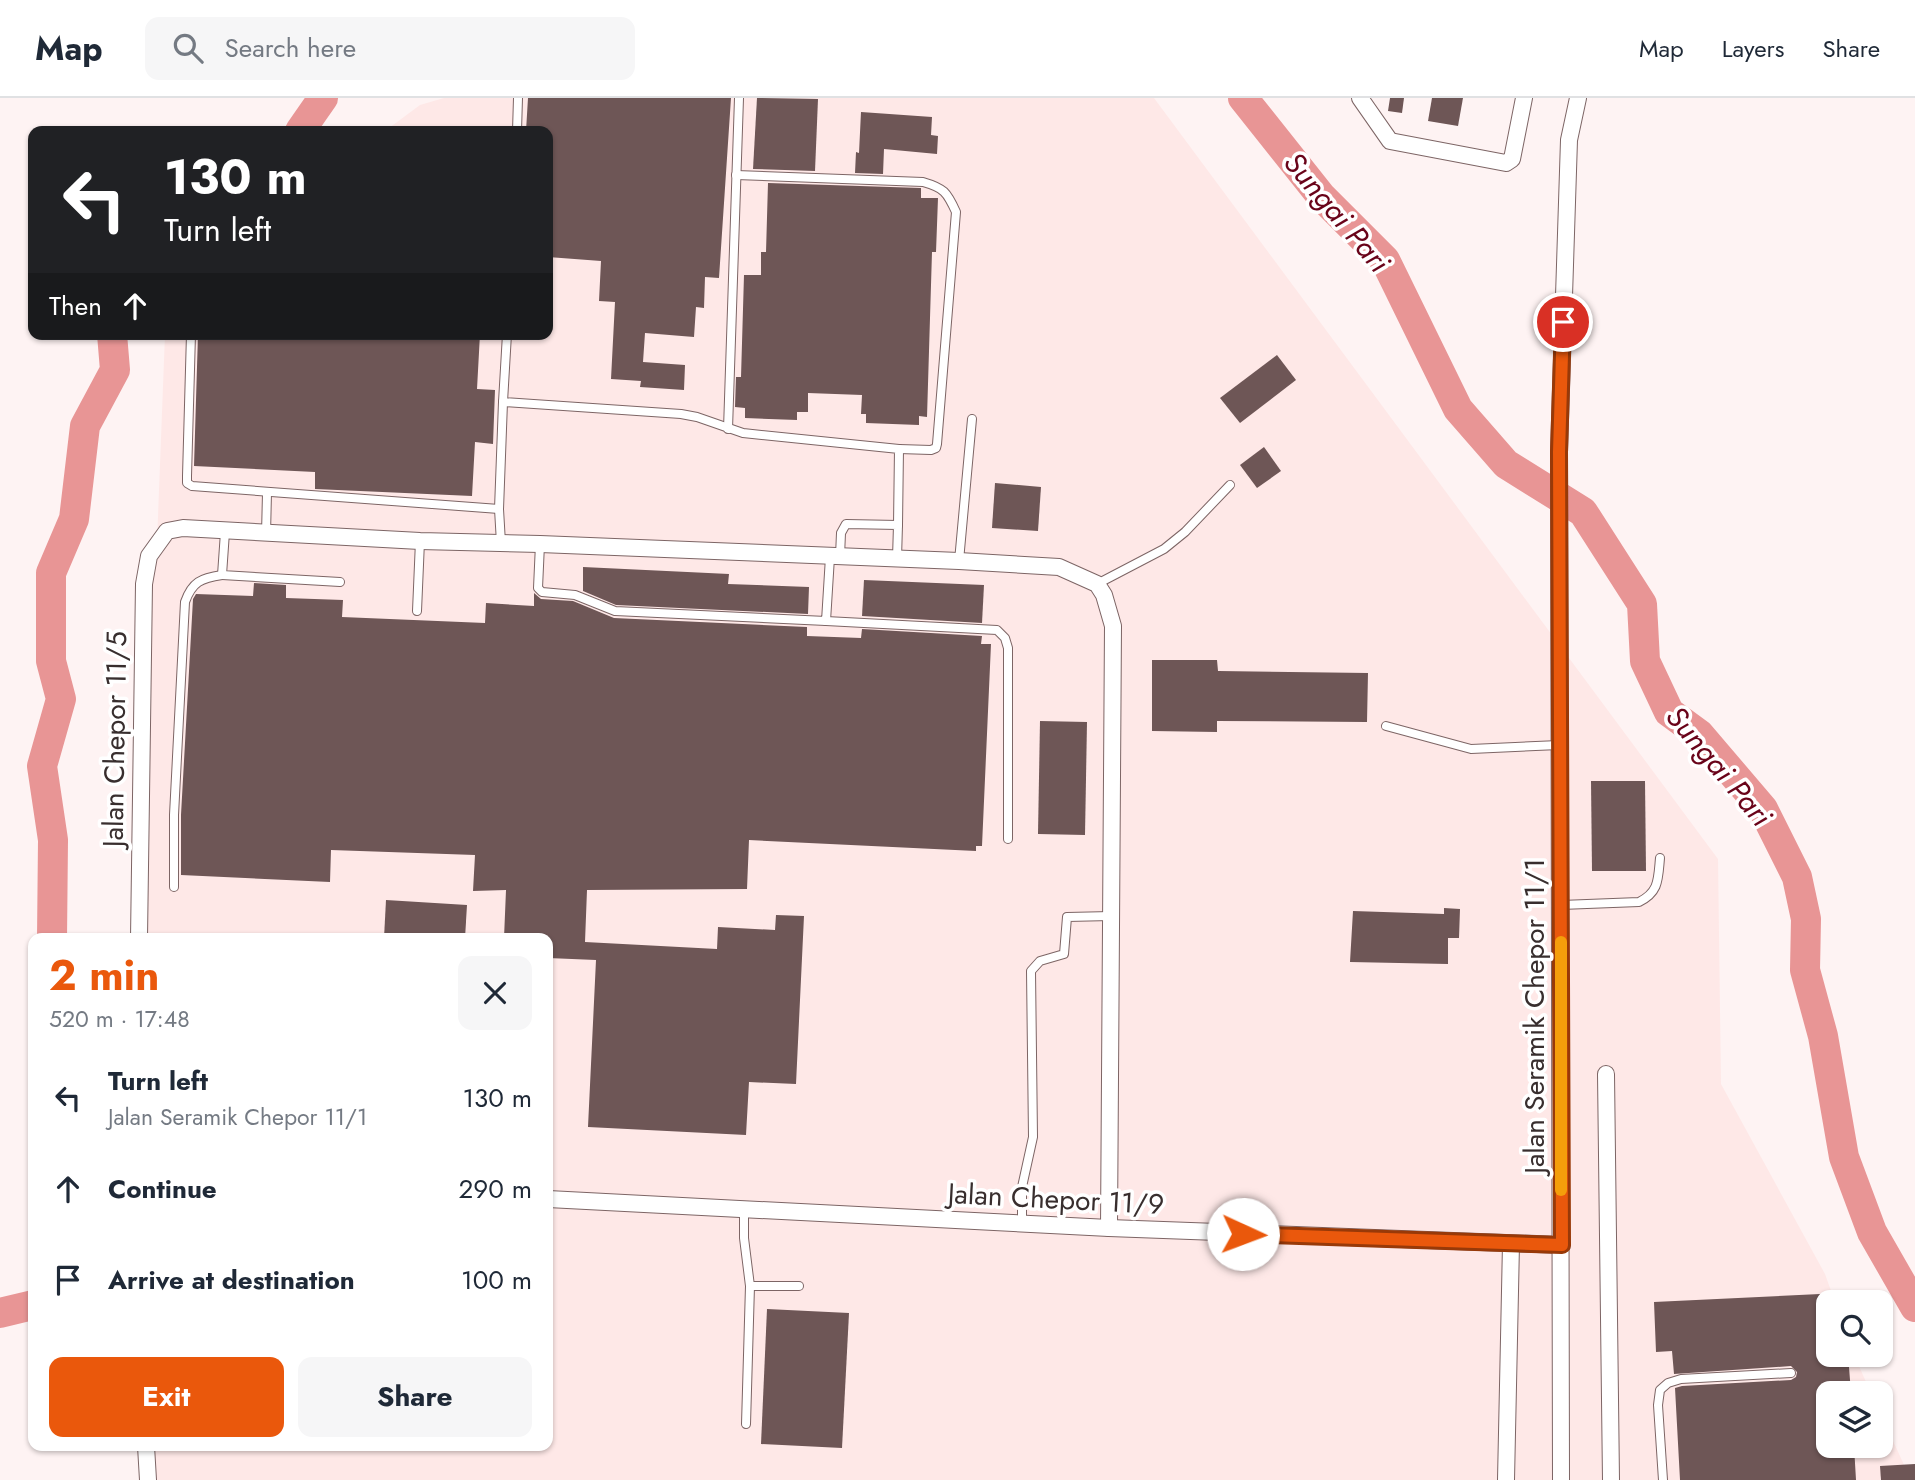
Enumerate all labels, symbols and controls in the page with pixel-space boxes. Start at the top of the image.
search box [145,17,635,80]
text: Map [35,25,103,72]
icon: search [169,29,207,67]
text: Search here [225,29,356,67]
text: Map [1639,31,1684,66]
text: Layers [1722,31,1784,66]
text: Share [1822,31,1880,66]
text: 130 m [164,142,307,212]
water label: Sungai Pari [1274,142,1401,282]
icon: left [49,154,140,245]
text: Turn left [164,207,271,253]
text: Then [49,287,102,325]
icon: ahead [116,287,154,325]
pin [1533,292,1593,352]
icon: arrive [1544,303,1582,341]
street label: Jalan Chepor 11/5 [93,631,137,851]
water label: Sungai Pari [1656,696,1783,836]
street label: Jalan Seramik Chepor 11/1 [1514,858,1555,1178]
text: 2 min [49,945,159,1006]
button: close [458,956,532,1030]
text: 520 m · 17:48 [49,1002,190,1036]
text: Turn left [108,1062,208,1100]
icon: left [49,1079,87,1117]
text: 130 m [462,1079,532,1117]
text: Jalan Seramik Chepor 11/1 [108,1100,367,1134]
icon: ahead [49,1170,87,1208]
text: Continue [108,1170,217,1208]
text: 290 m [459,1170,532,1208]
street label: Jalan Chepor 11/9 [943,1173,1165,1225]
position arrow [1206,1197,1280,1271]
icon: arrive [49,1261,87,1299]
text: Arrive at destination [108,1261,355,1299]
text: 100 m [461,1261,532,1299]
map controls [1816,1290,1893,1458]
button: search [1816,1290,1893,1367]
button: Exit [49,1357,284,1437]
button: Share [298,1357,532,1437]
button: layers [1816,1381,1893,1458]

